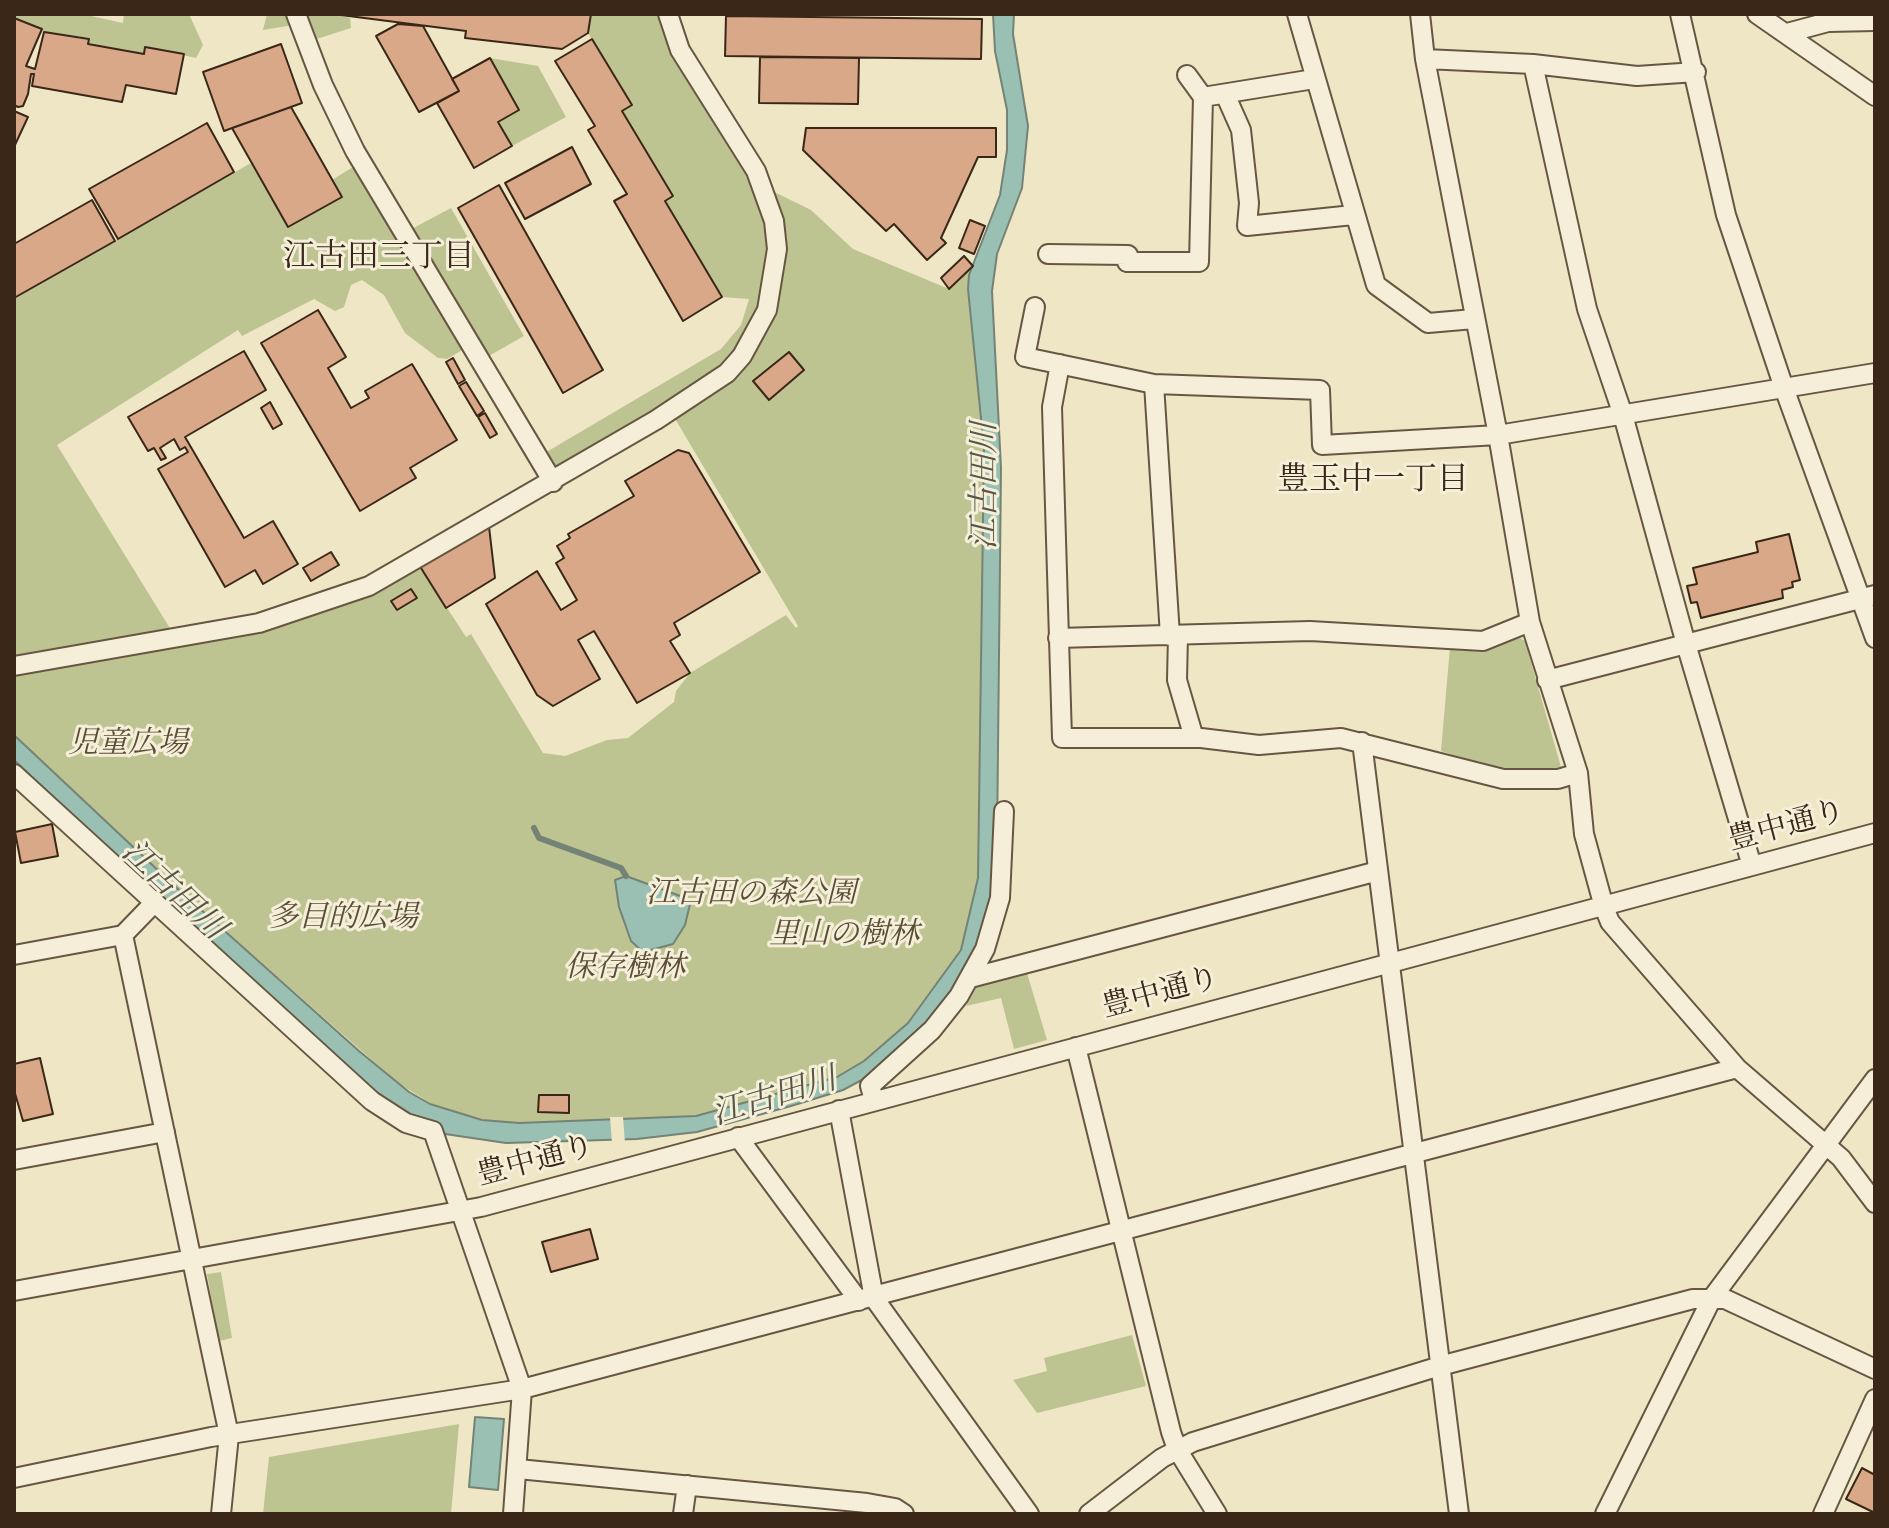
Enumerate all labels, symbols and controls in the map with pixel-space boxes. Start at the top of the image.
district label: 江古田三丁目 [283,240,475,278]
water label: 江古田川 [968,422,1006,550]
district label: 豊玉中一丁目 [1277,463,1469,501]
park label: 児童広場 [68,728,188,764]
street label: 豊中通り [1724,795,1850,861]
water label: 江古田川 [112,834,232,950]
park label: 江古田の森公園 [646,878,856,914]
park label: 多目的広場 [268,902,418,938]
park label: 里山の樹林 [769,919,919,955]
park label: 保存樹林 [565,952,685,988]
street label: 豊中通り [1098,962,1224,1028]
water label: 江古田川 [708,1062,842,1136]
street label: 豊中通り [473,1130,599,1196]

